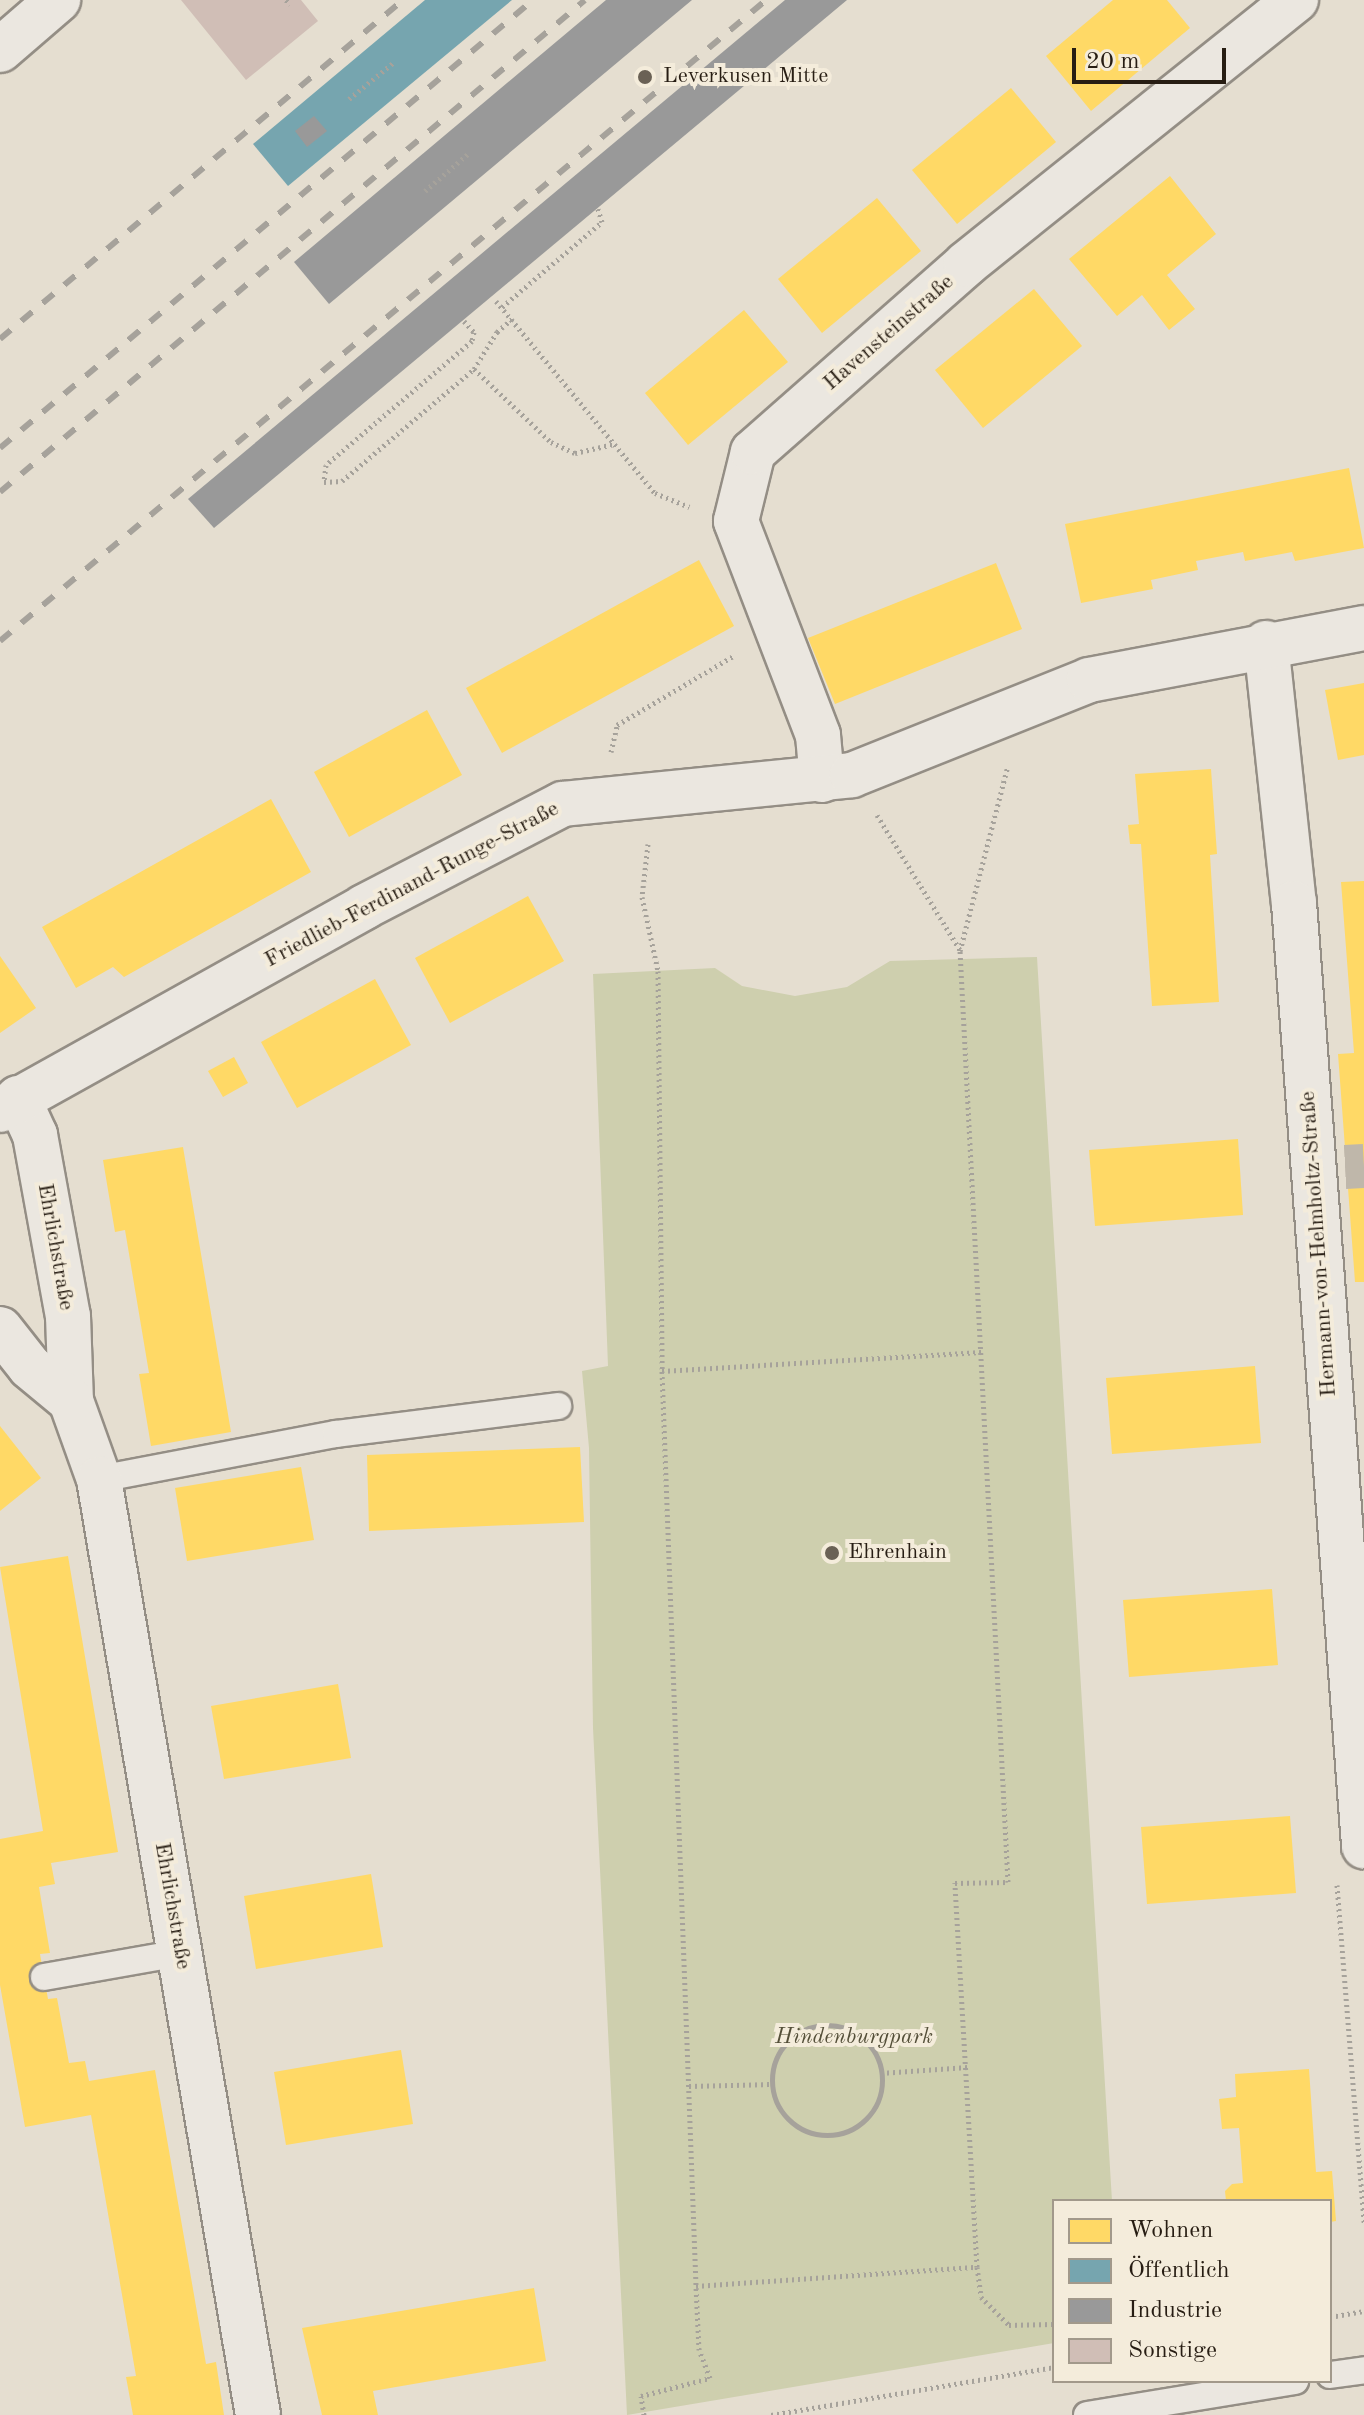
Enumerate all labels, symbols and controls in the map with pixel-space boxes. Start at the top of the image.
scale bar [1076,32,1230,82]
text: 20 m [1086,50,1140,74]
place label: Leverkusen Mitte [663,64,828,90]
marker: Leverkusen Mitte [634,66,656,88]
street label: Havensteinstraße [818,269,960,397]
street label: Friedlieb-Ferdinand-Runge-Straße [260,796,564,974]
street label: Hermann-von-Helmholtz-Straße [1295,1090,1343,1398]
street label: Ehrlichstraße [31,1181,79,1313]
place label: Ehrenhain [848,1540,947,1566]
marker: Ehrenhain [823,1544,841,1562]
street label: Ehrlichstraße [148,1840,196,1972]
park label: Hindenburgpark [775,2025,933,2051]
legend [1052,2199,1332,2383]
text: Wohnen [1128,2219,1213,2243]
text: Öffentlich [1128,2259,1230,2283]
text: Industrie [1128,2299,1222,2323]
text: Sonstige [1128,2339,1217,2363]

